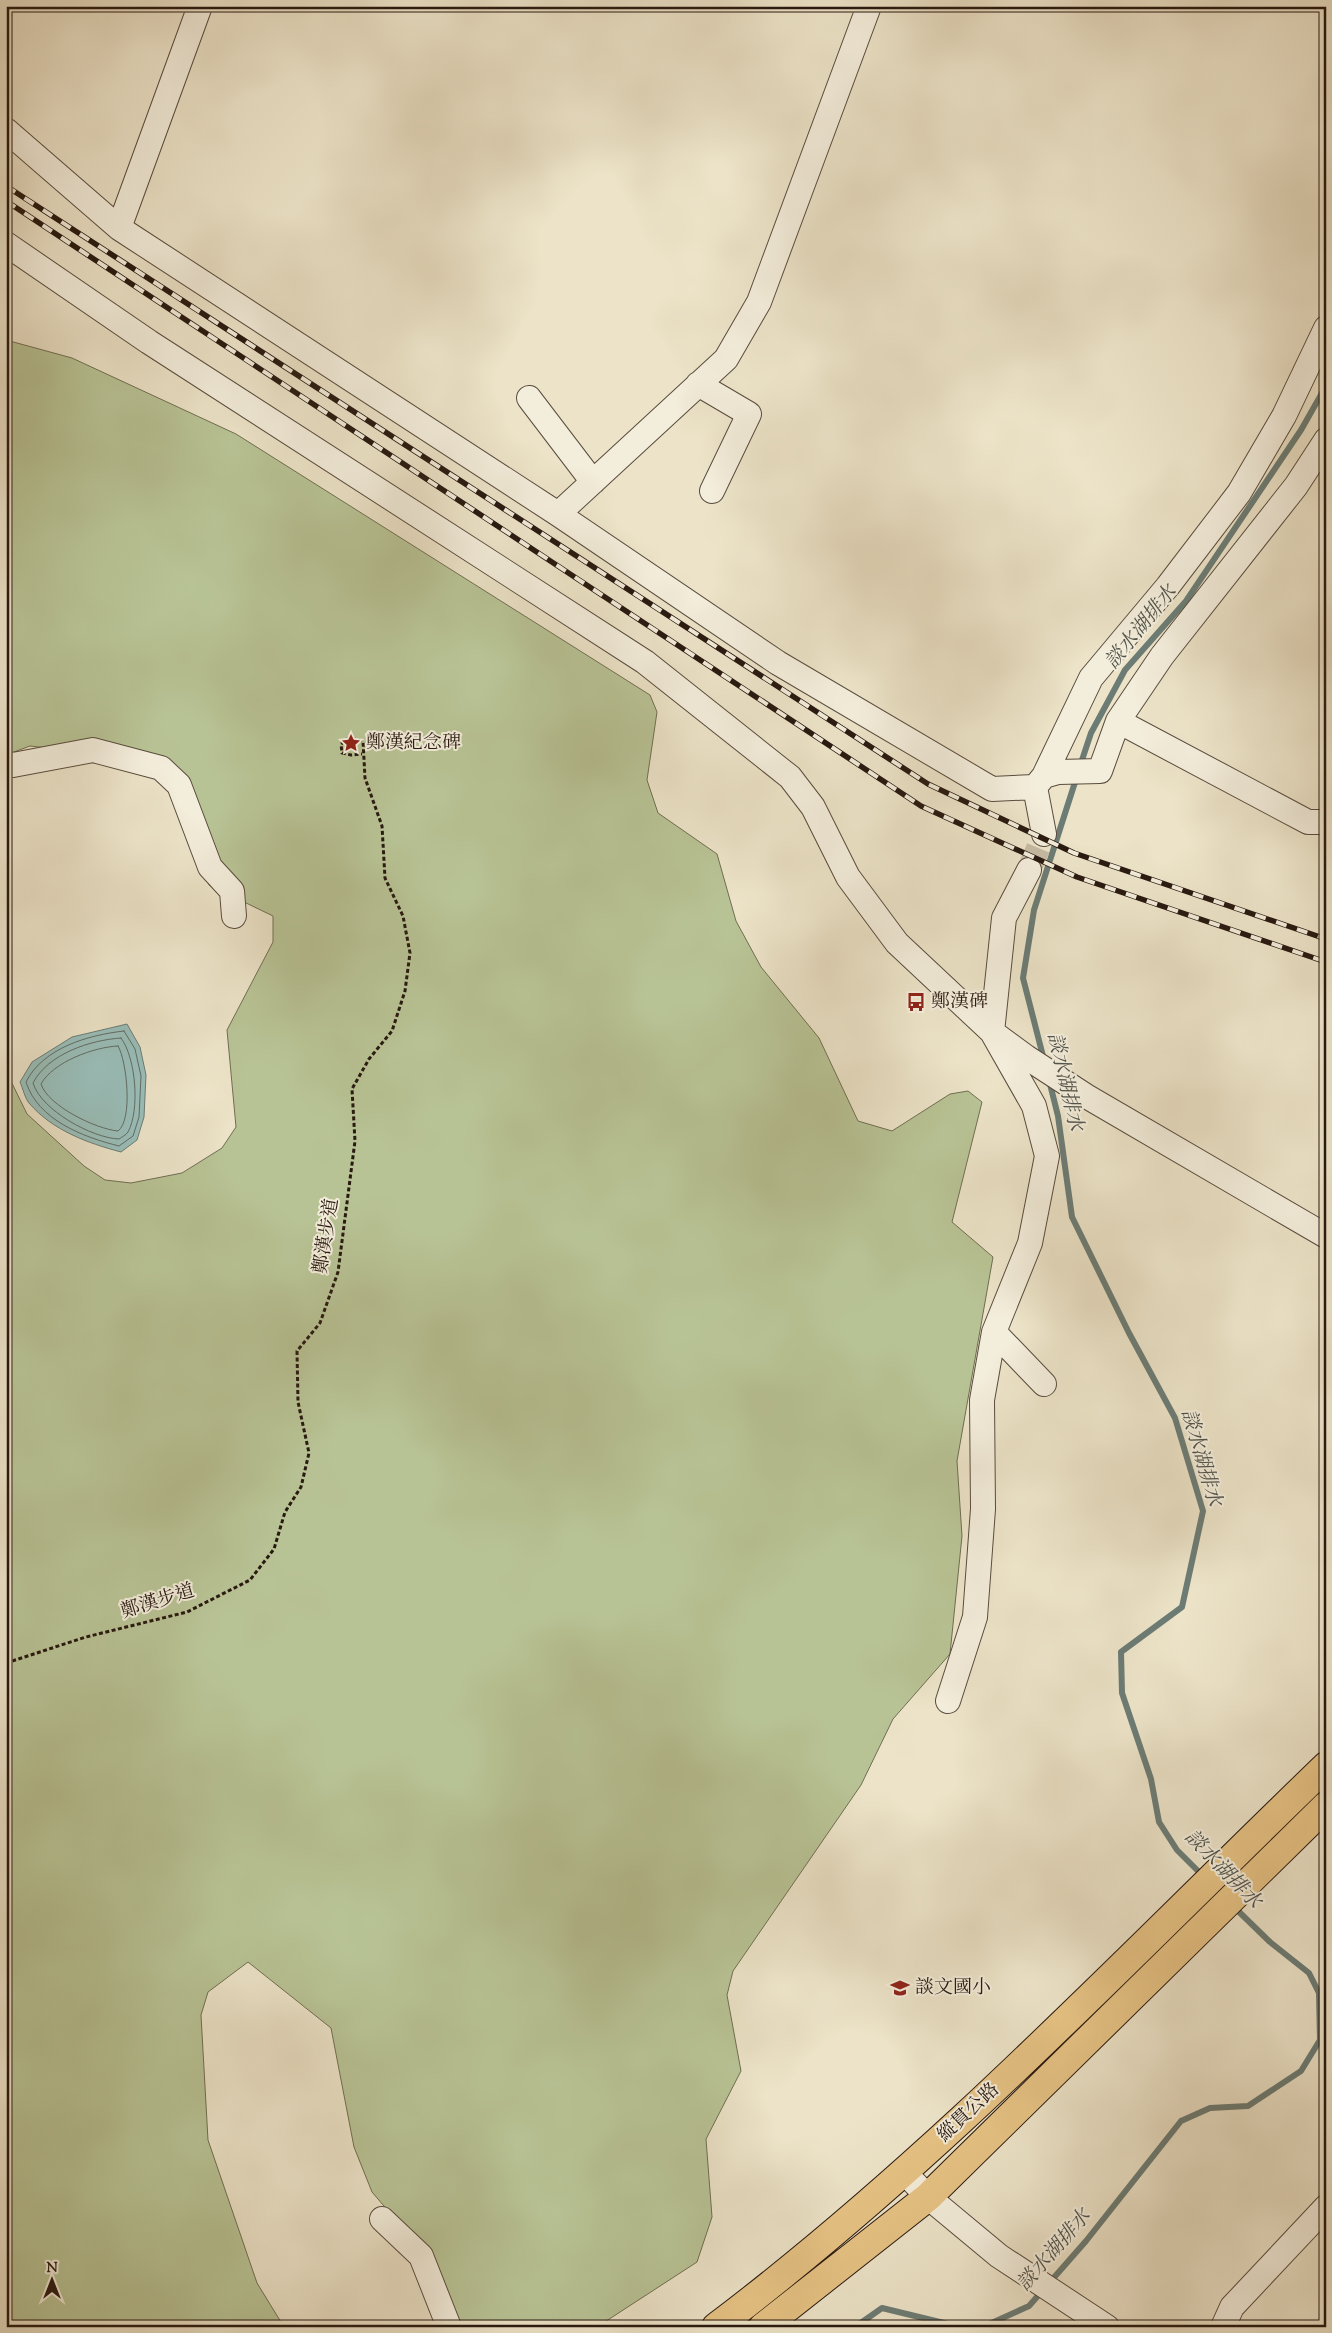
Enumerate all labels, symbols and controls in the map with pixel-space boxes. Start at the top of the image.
water label: 談水湖排水 [1099,578,1186,676]
place label: 鄭漢紀念碑 [366,730,461,757]
place icon: 鄭漢紀念碑 [340,732,362,754]
place label: 鄭漢碑 [931,989,988,1016]
bus stop icon: 鄭漢碑 [905,991,927,1013]
water label: 談水湖排水 [1039,1030,1090,1136]
street label: 鄭漢步道 [308,1196,346,1276]
water label: 談水湖排水 [1172,1406,1228,1512]
street label: 鄭漢步道 [118,1578,198,1626]
water label: 談水湖排水 [1177,1824,1269,1917]
place label: 談文國小 [915,1975,991,2002]
school or university icon: 談文國小 [889,1977,911,1999]
street label: 縱貫公路 [932,2077,1006,2149]
water label: 談水湖排水 [1011,2202,1100,2298]
north arrow [28,2256,78,2306]
text: N [46,2259,58,2279]

